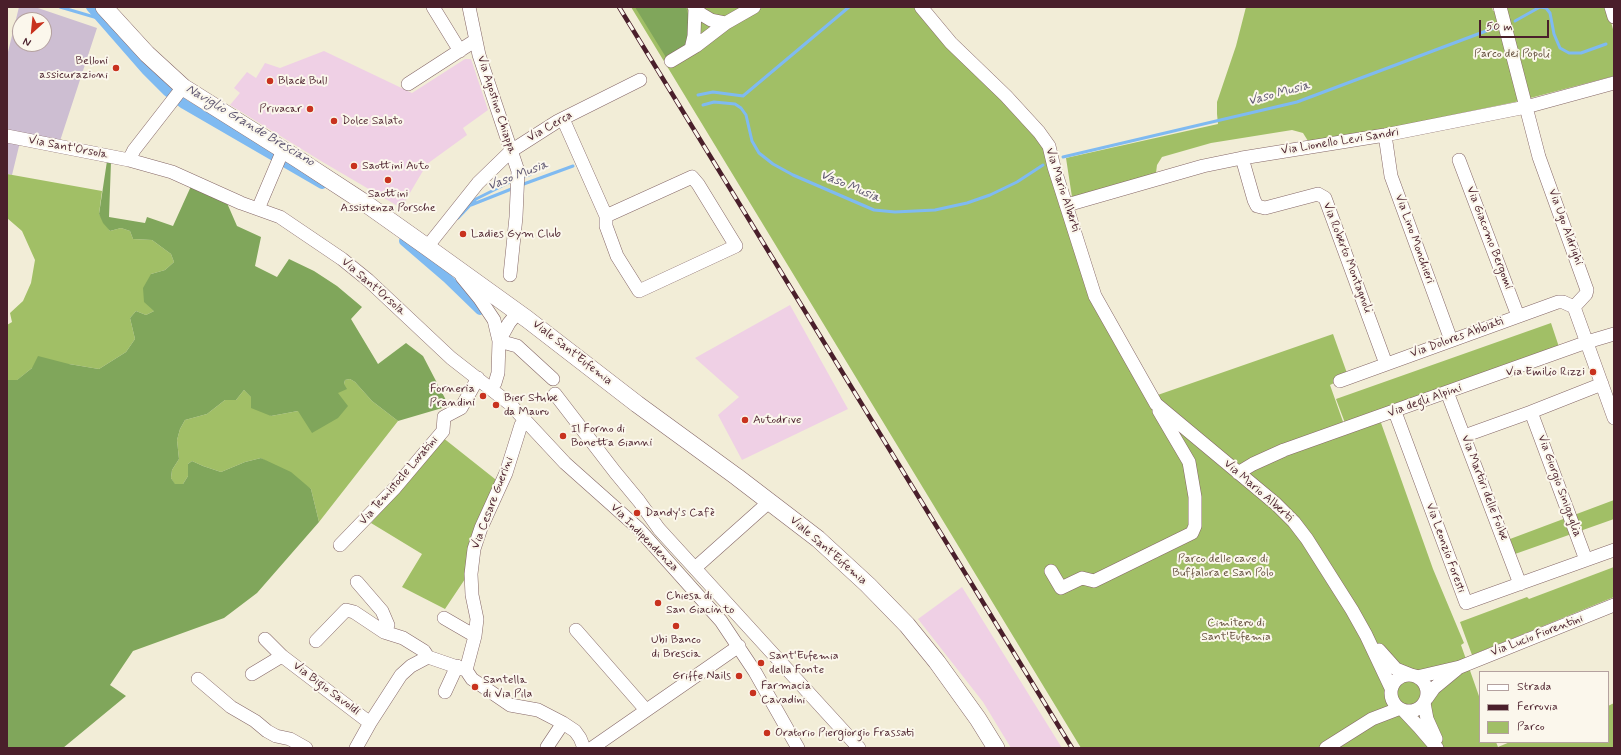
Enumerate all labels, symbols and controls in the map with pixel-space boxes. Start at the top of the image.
north arrow [12,12,52,52]
scale bar [1481,12,1551,38]
text: 50 m [1486,19,1513,35]
text: N [21,34,33,50]
park label: Parco dei Popoli [1474,47,1550,61]
place label: Belloni assicurazioni [39,54,108,82]
street label: Via Agostino Chiappa [473,54,519,156]
marker: Belloni assicurazioni [111,63,121,73]
place label: Black Bull [278,74,327,88]
marker: Black Bull [265,76,275,86]
water label: Vaso Musia [1246,78,1312,110]
water label: Naviglio Grande Bresciano [183,81,317,171]
place label: Privacar [259,102,302,116]
marker: Privacar [305,104,315,114]
street label: Via Cerca [525,108,575,146]
place label: Dolce Salato [342,114,403,128]
marker: Dolce Salato [329,116,339,126]
street label: Via Lionello Levi Sandri [1280,126,1400,158]
street label: Via Sant'Orsola [27,133,109,163]
street label: Via Mario Alberti [1042,146,1082,234]
water label: Vaso Musia [486,157,550,195]
place label: Saottini Auto [362,159,429,173]
marker: Saottini Auto [349,161,359,171]
water label: Vaso Musia [818,167,882,207]
marker: Saottini Assistenza Porsche [383,175,393,185]
street label: Via Giacomo Bergomi [1463,184,1515,292]
place label: Saottini Assistenza Porsche [340,187,436,215]
street label: Via Ugo Aldrighi [1545,187,1585,267]
street label: Via Lino Monchieri [1391,192,1437,286]
street label: Via Roberto Montagnoli [1319,200,1375,316]
place label: Ladies Gym Club [471,227,561,241]
marker: Ladies Gym Club [458,229,468,239]
street label: Via Sant'Orsola [338,255,408,319]
street label: Via Dolores Abbiati [1409,314,1505,362]
street label: Viale Sant'Eufemia [529,317,615,389]
place label: Via Emilio Rizzi [1506,365,1585,379]
marker: Via Emilio Rizzi [1588,367,1598,377]
street label: Via degli Alpini [1386,381,1464,421]
place label: Forneria Prandini [429,382,475,410]
marker: Forneria Prandini [478,391,488,401]
place label: Bier Stube da Mauro [504,391,558,419]
marker: Bier Stube da Mauro [491,400,501,410]
place label: Autodrive [753,413,801,427]
marker: Autodrive [740,415,750,425]
place label: Il Forno di Bonetta Gianni [571,422,652,450]
marker: Il Forno di Bonetta Gianni [558,431,568,441]
street label: Via Martiri delle Foibe [1457,433,1511,543]
street label: Via Giorgio Sinigaglia [1534,433,1584,539]
street label: Via Temistocle Lovatini [356,434,442,528]
street label: Via Cesare Guerini [469,455,517,551]
street label: Via Mario Alberti [1220,457,1296,525]
street label: Via Indipendenza [607,501,681,575]
street label: Via Leonzio Foresti [1422,501,1468,595]
place label: Dandy's Cafè [645,506,715,520]
marker: Dandy's Cafè [632,508,642,518]
street label: Viale Sant'Eufemia [786,514,870,588]
park label: Parco delle cave di Buffalora e San Polo [1172,552,1274,580]
place label: Chiesa di San Giacinto [666,589,734,617]
marker: Chiesa di San Giacinto [653,598,663,608]
street label: Via Lucio Fiorentini [1489,612,1585,660]
park label: Cimitero di Sant'Eufemia [1201,616,1271,644]
marker: Ubi Banco di Brescia [671,621,681,631]
place label: Ubi Banco di Brescia [651,633,701,661]
place label: Sant'Eufemia della Fonte [769,649,839,677]
marker: Sant'Eufemia della Fonte [756,658,766,668]
street label: Via Bigio Savoldi [290,659,362,719]
place label: Griffe Nails [672,669,731,683]
marker: Griffe Nails [734,671,744,681]
legend [1479,671,1609,743]
place label: Santella di Via Pila [483,673,532,701]
place label: Farmacia Cavadini [761,679,811,707]
text: Strada [1517,679,1551,695]
marker: Santella di Via Pila [470,682,480,692]
marker: Farmacia Cavadini [748,688,758,698]
text: Ferrovia [1517,699,1558,715]
text: Parco [1517,719,1545,735]
place label: Oratorio Piergiorgio Frassati [775,726,914,740]
marker: Oratorio Piergiorgio Frassati [762,728,772,738]

